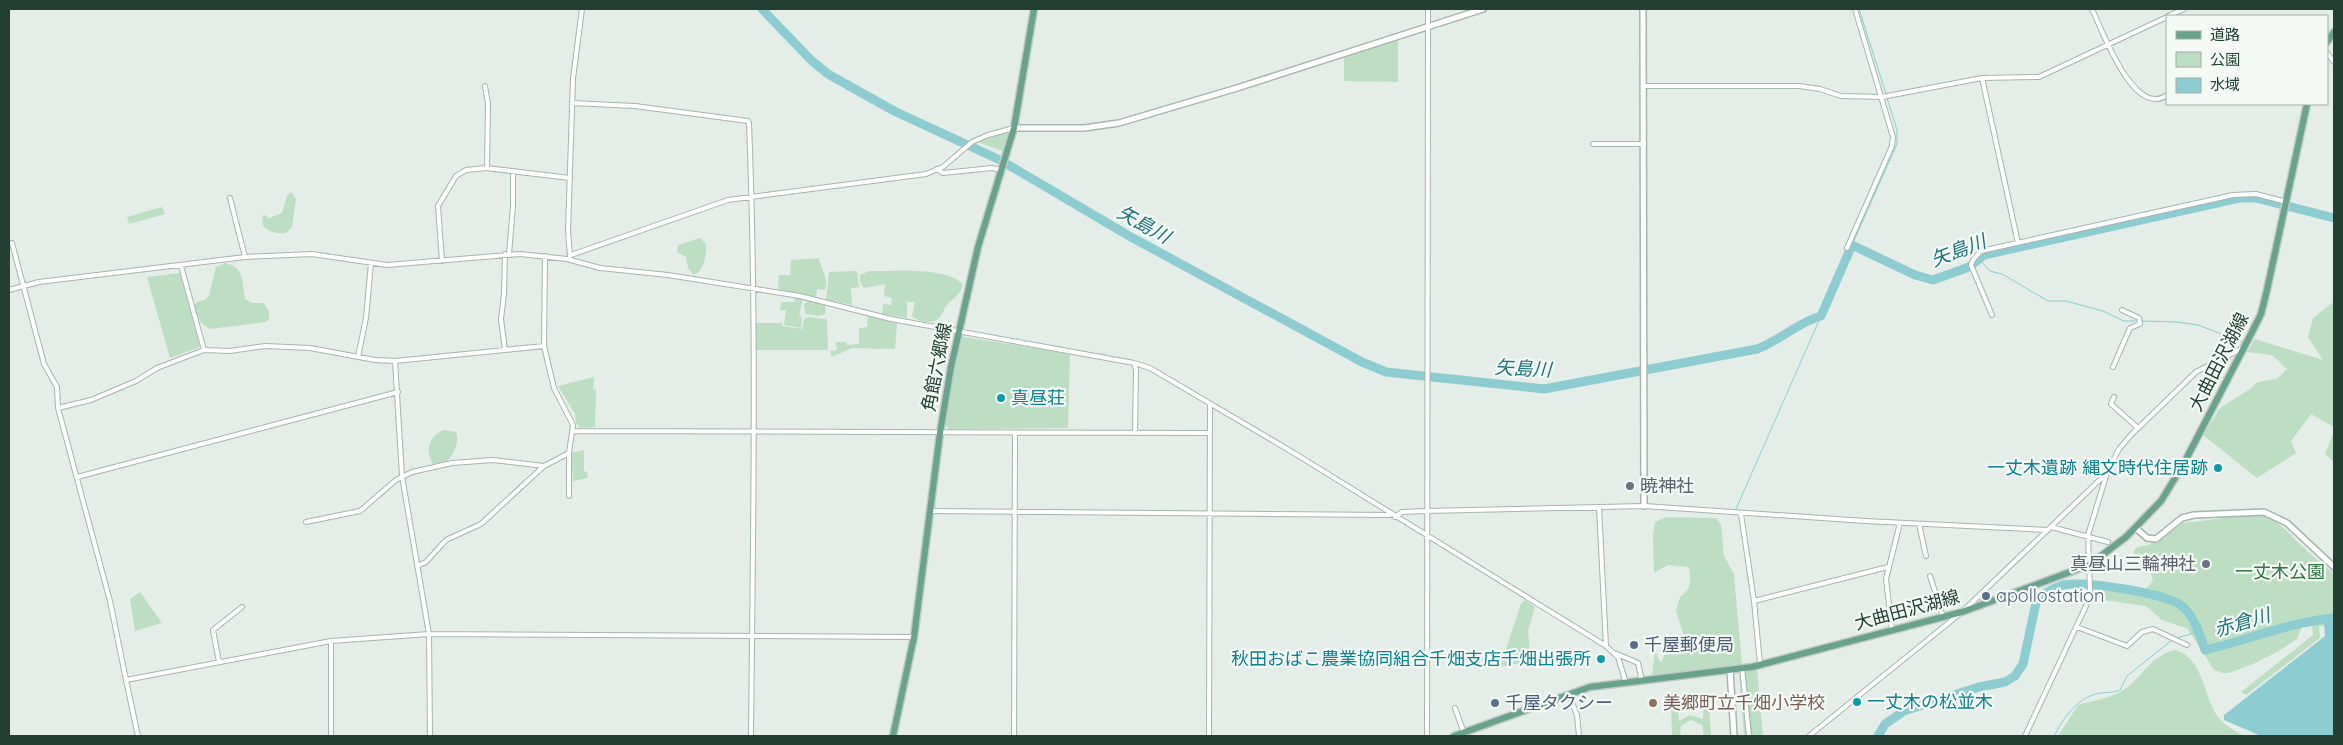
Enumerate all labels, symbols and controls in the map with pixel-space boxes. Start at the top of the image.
legend [2166,15,2328,105]
text: 道路 [2210,25,2240,44]
text: 公園 [2210,50,2240,69]
text: 水域 [2210,75,2240,94]
water label: 矢島川 [1113,200,1176,249]
water label: 矢島川 [1927,228,1991,271]
street label: 大曲田沢湖線 [2184,308,2253,415]
street label: 角館六郷線 [917,321,956,413]
water label: 矢島川 [1494,355,1554,382]
place label: 真昼荘 [1011,386,1065,409]
marker: 真昼荘 [995,392,1007,404]
place label: 一丈木遺跡 縄文時代住居跡 [1987,456,2208,479]
marker: 一丈木遺跡 縄文時代住居跡 [2212,462,2224,474]
place label: 暁神社 [1640,474,1694,497]
marker: 暁神社 [1624,480,1636,492]
place label: 真昼山三輪神社 [2070,552,2196,575]
marker: 真昼山三輪神社 [2200,558,2212,570]
park label: 一丈木公園 [2235,560,2325,583]
street label: 大曲田沢湖線 [1852,584,1962,635]
place label: apollostation [1996,584,2104,607]
marker: apollostation [1980,590,1992,602]
water label: 赤倉川 [2211,602,2275,641]
place label: 千屋郵便局 [1644,633,1734,656]
marker: 千屋郵便局 [1628,639,1640,651]
place label: 秋田おばこ農業協同組合千畑支店千畑出張所 [1231,647,1591,670]
marker: 秋田おばこ農業協同組合千畑支店千畑出張所 [1595,653,1607,665]
place label: 一丈木の松並木 [1867,690,1993,713]
place label: 千屋タクシー [1505,691,1613,714]
place label: 美郷町立千畑小学校 [1663,691,1825,714]
marker: 一丈木の松並木 [1851,696,1863,708]
marker: 千屋タクシー [1489,697,1501,709]
marker: 美郷町立千畑小学校 [1647,697,1659,709]

